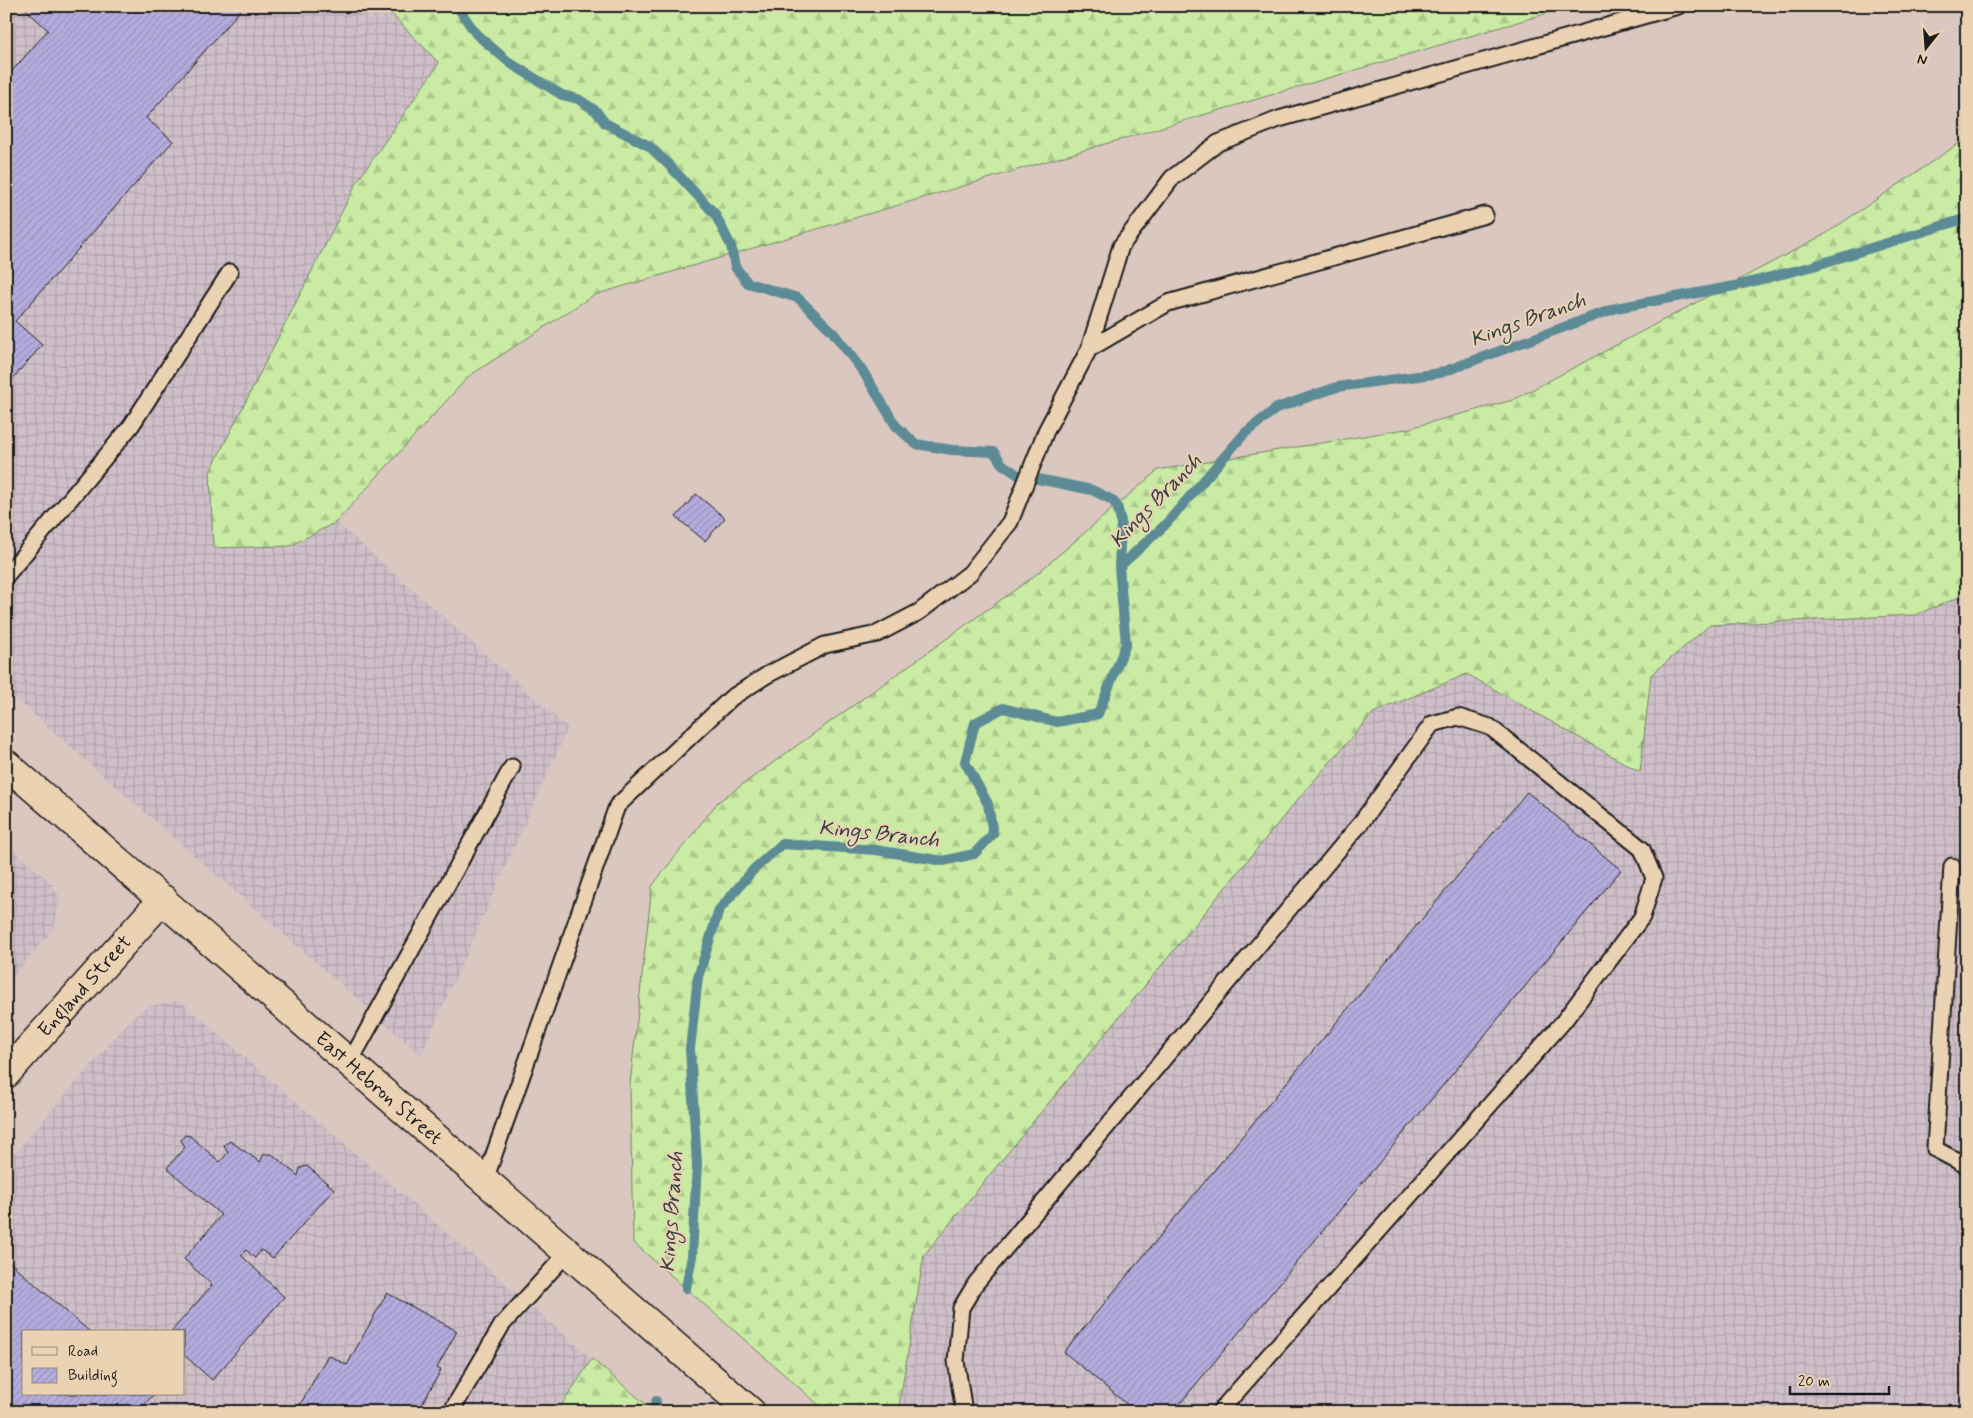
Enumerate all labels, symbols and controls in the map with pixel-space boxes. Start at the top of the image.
north arrow [1900,22,1950,72]
text: N [1915,50,1930,69]
water label: Kings Branch [1466,286,1591,356]
water label: Kings Branch [1104,447,1210,556]
water label: Kings Branch [817,814,941,856]
street label: England Street [32,929,138,1043]
street label: East Hebron Street [309,1025,448,1151]
water label: Kings Branch [654,1150,692,1274]
legend [22,1330,185,1396]
text: Road [68,1342,98,1362]
scale bar [1790,1363,1889,1395]
text: Building [68,1366,118,1387]
text: 20 m [1798,1372,1830,1392]

